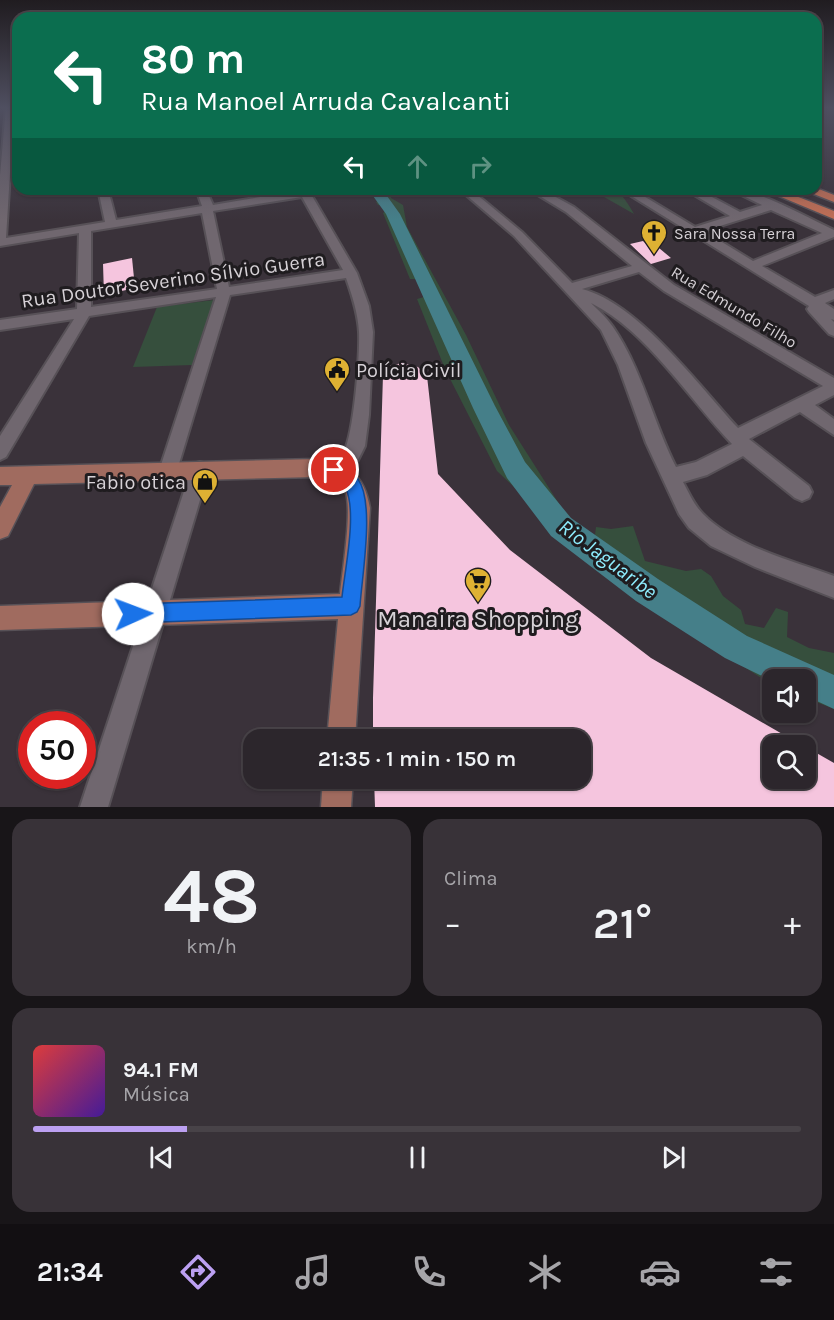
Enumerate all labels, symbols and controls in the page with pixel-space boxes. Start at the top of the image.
text: 80 m [141,34,245,84]
icon: left [42,36,120,114]
text: Rua Manoel Arruda Cavalcanti [141,85,511,117]
icon: left [338,150,371,183]
icon: ahead [401,150,434,183]
icon: right [464,150,497,183]
church icon: Sara Nossa Terra [639,218,669,256]
place label: Sara Nossa Terra [674,224,795,243]
street label: Rua Doutor Severino Sílvio Guerra [20,247,326,313]
street label: Rua Edmundo Filho [668,262,800,352]
public building icon: Polícia Civil [322,355,352,393]
place label: Polícia Civil [356,359,461,382]
pin [308,444,359,495]
icon: arrive [317,453,350,486]
shop icon: Fabio otica [190,467,220,505]
place label: Fabio otica [86,471,186,494]
water label: Rio Jaguaribe [554,514,662,604]
supermarket icon: Manaira Shopping [463,566,493,604]
position arrow [101,582,165,646]
place label: Manaira Shopping [377,605,579,633]
map controls [762,669,816,789]
button: sound [762,669,816,723]
speed limit sign: 50 [18,711,96,789]
button: search [762,735,816,789]
text: 21:35 · 1 min · 150 m [318,746,516,772]
text: 48 [163,850,260,942]
text: Clima [444,867,498,890]
text: 21° [593,897,652,949]
text: − [444,904,461,942]
text: + [784,904,801,942]
text: km/h [186,935,237,958]
text: 94.1 FM [123,1057,199,1083]
text: Música [123,1083,190,1106]
icon: previous [145,1141,178,1174]
icon: pause [401,1141,434,1174]
icon: next [657,1141,690,1174]
icon: directions [177,1251,219,1293]
icon: music [292,1251,334,1293]
icon: phone [408,1251,450,1293]
icon: climate [524,1251,566,1293]
icon: car [639,1251,681,1293]
icon: filters [755,1251,797,1293]
text: 21:34 [37,1256,103,1288]

